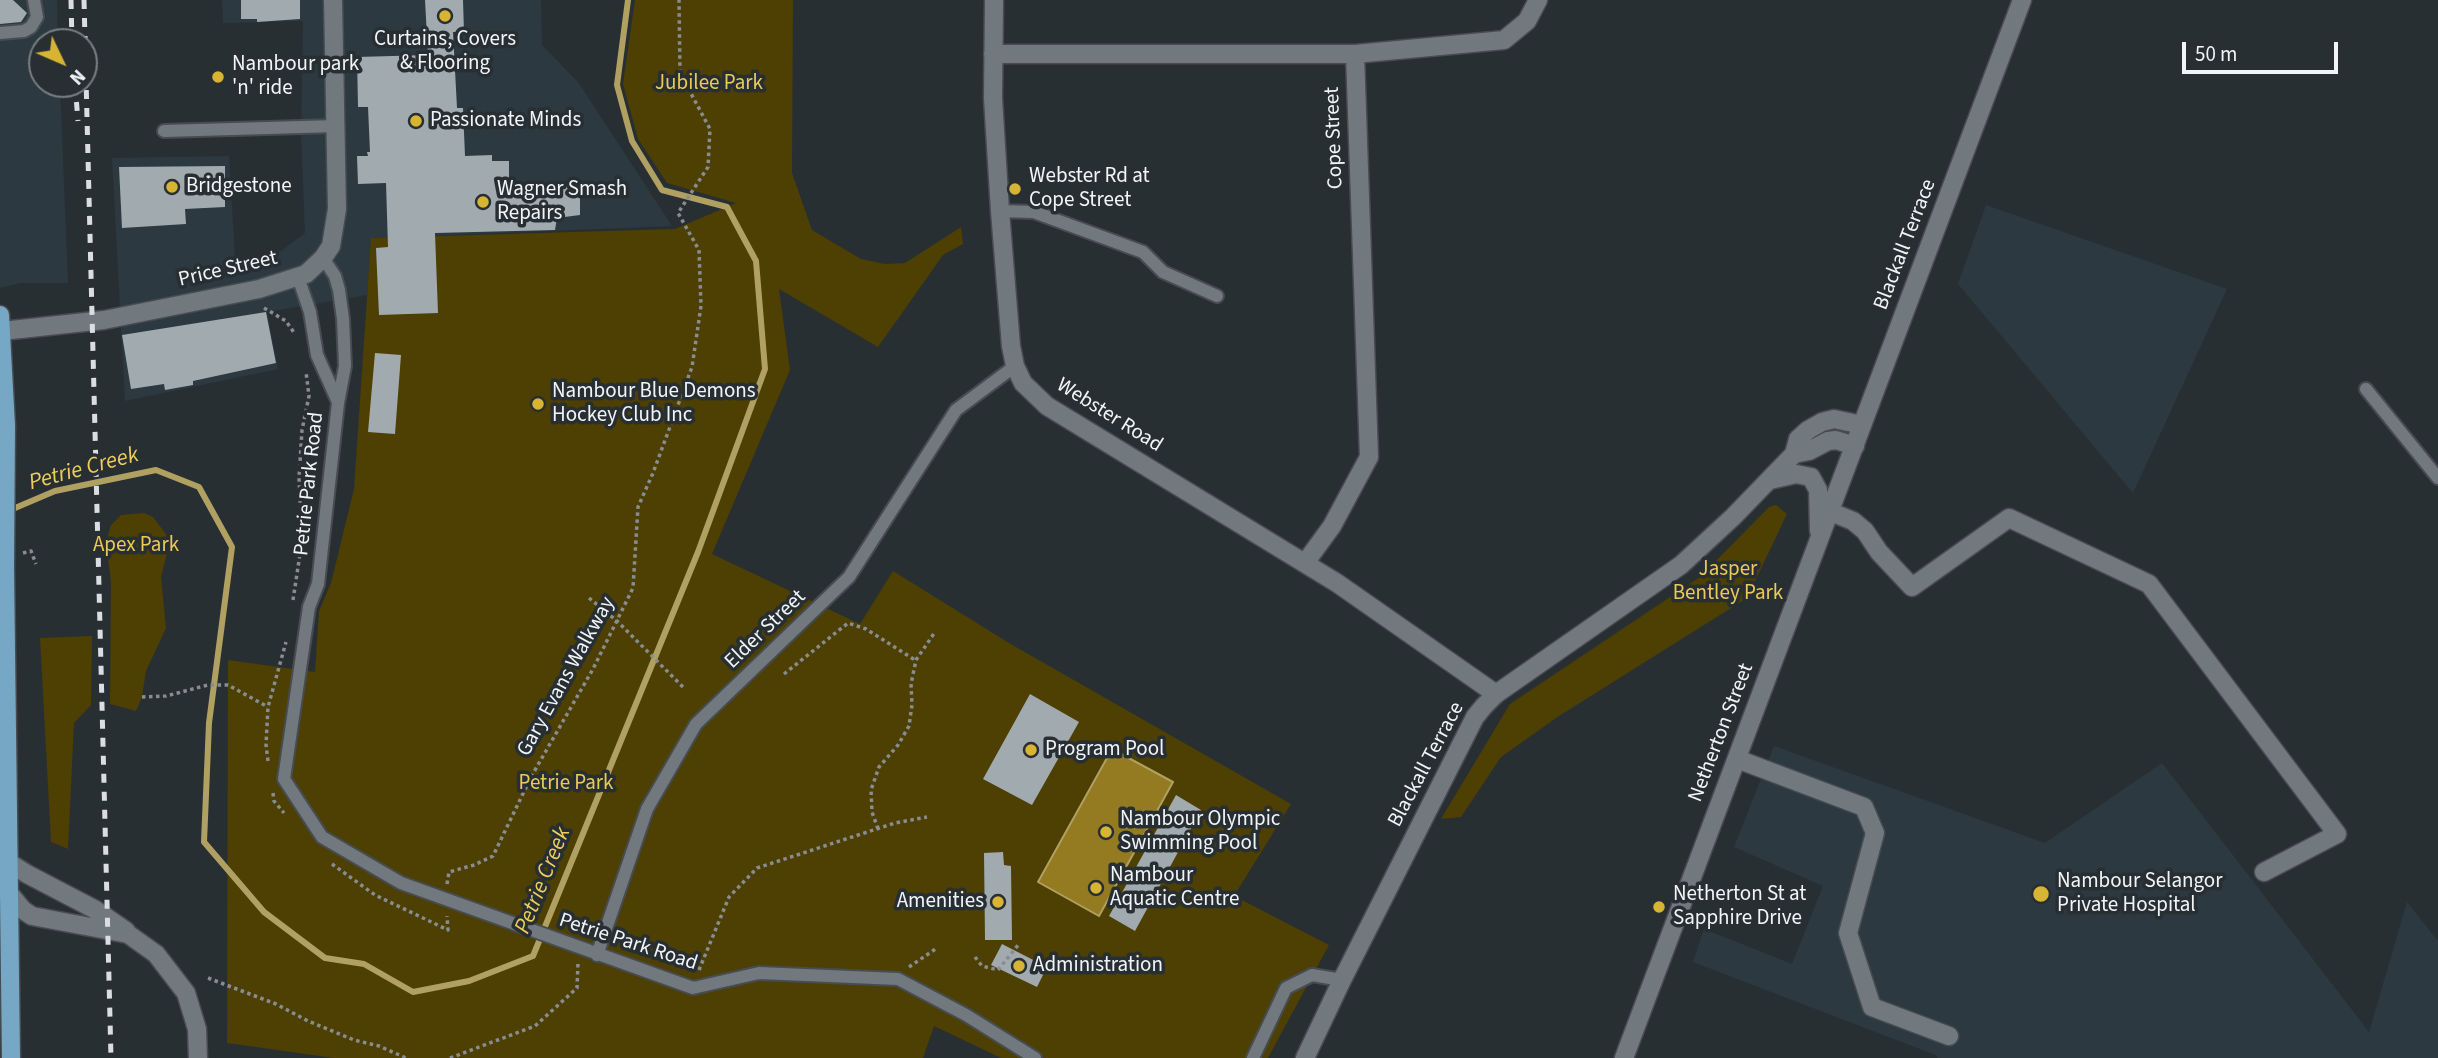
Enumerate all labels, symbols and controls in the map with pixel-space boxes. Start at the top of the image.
marker: Curtains, Covers & Flooring [437,8,453,24]
place label: Curtains, Covers & Flooring [374,27,516,77]
north arrow [28,28,98,98]
scale bar [2186,28,2342,72]
text: 50 m [2195,39,2237,69]
place label: Nambour park 'n' ride [232,52,359,102]
text: N [63,63,91,90]
marker: Nambour park 'n' ride [210,69,226,85]
park label: Jubilee Park [655,71,763,97]
street label: Cope Street [1321,86,1349,190]
place label: Passionate Minds [430,108,581,134]
marker: Passionate Minds [408,113,424,129]
place label: Webster Rd at Cope Street [1029,164,1150,214]
place label: Bridgestone [186,174,292,200]
street label: Blackall Terrace [1870,176,1942,314]
place label: Wagner Smash Repairs [497,177,627,227]
marker: Bridgestone [164,179,180,195]
marker: Webster Rd at Cope Street [1007,181,1023,197]
marker: Wagner Smash Repairs [475,194,491,210]
street label: Price Street [176,246,280,294]
street label: Webster Road [1051,373,1167,459]
place label: Nambour Blue Demons Hockey Club Inc [552,379,756,429]
marker: Nambour Blue Demons Hockey Club Inc [530,396,546,412]
street label: Petrie Park Road [290,411,330,557]
water label: Petrie Creek [26,442,142,498]
park label: Apex Park [93,533,179,559]
park label: Jasper Bentley Park [1673,557,1783,607]
street label: Elder Street [720,585,812,675]
street label: Gary Evans Walkway [513,593,621,761]
street label: Netherton Street [1684,660,1760,806]
street label: Blackall Terrace [1383,698,1471,832]
place label: Program Pool [1045,737,1164,763]
marker: Program Pool [1023,742,1039,758]
park label: Petrie Park [518,771,614,797]
place label: Nambour Olympic Swimming Pool [1120,807,1280,857]
water label: Petrie Creek [510,824,578,938]
marker: Nambour Olympic Swimming Pool [1098,824,1114,840]
place label: Nambour Aquatic Centre [1110,863,1239,913]
place label: Nambour Selangor Private Hospital [2057,869,2223,919]
marker: Nambour Aquatic Centre [1088,880,1104,896]
place label: Netherton St at Sapphire Drive [1673,882,1806,932]
marker: Nambour Selangor Private Hospital [2031,884,2051,904]
place label: Amenities [897,889,984,915]
marker: Amenities [990,894,1006,910]
marker: Netherton St at Sapphire Drive [1651,899,1667,915]
street label: Petrie Park Road [555,909,701,977]
place label: Administration [1033,953,1163,979]
marker: Administration [1011,958,1027,974]

